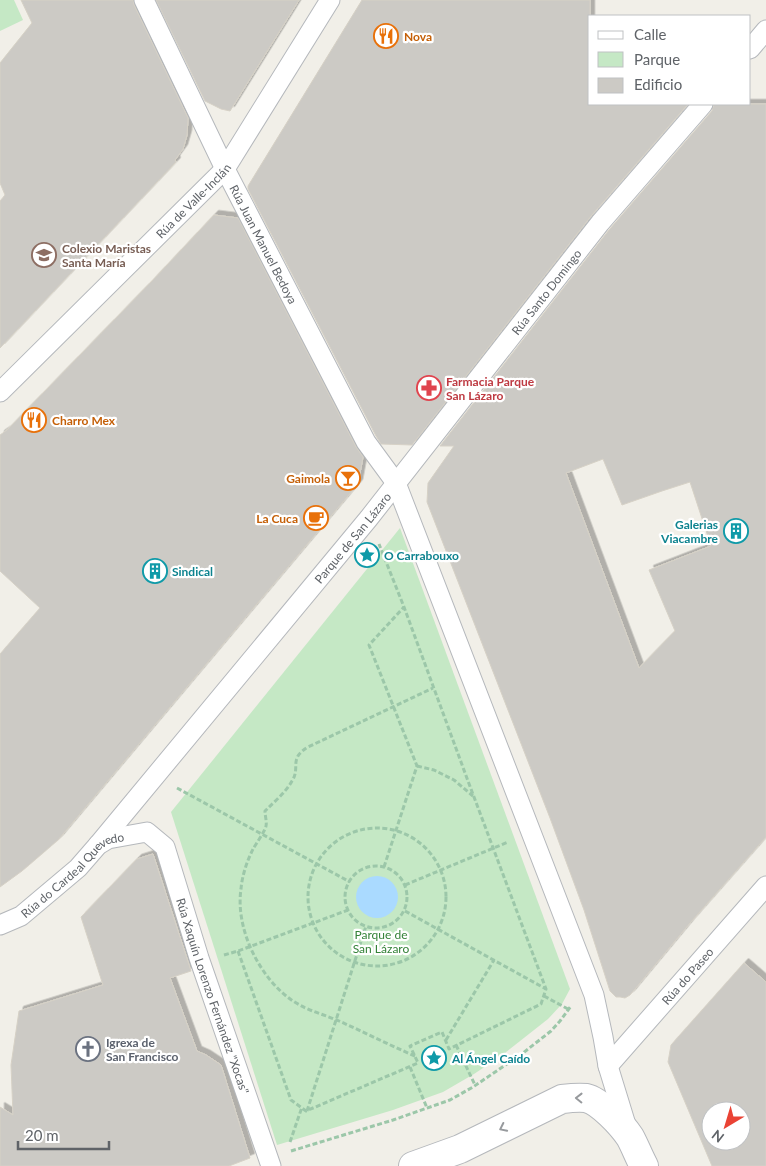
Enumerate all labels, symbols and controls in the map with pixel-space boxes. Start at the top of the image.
legend [588,15,751,105]
restaurant icon: Nova [373,23,399,49]
text: Calle [634,25,667,43]
place label: Nova [404,29,432,44]
text: Parque [634,50,680,68]
text: Edificio [634,75,682,93]
street label: Rúa de Valle-Inclán [153,161,234,241]
street label: Rúa Juan Manuel Bedoya [227,182,301,306]
place label: Colexio Maristas Santa María [62,241,151,270]
school or university icon: Colexio Maristas Santa María [31,242,57,268]
street label: Rúa Santo Domingo [508,246,584,338]
place label: Farmacia Parque San Lázaro [446,374,535,403]
pharmacy icon: Farmacia Parque San Lázaro [416,375,442,401]
restaurant icon: Charro Mex [21,407,47,433]
place label: Charro Mex [52,413,116,428]
bar icon: Gaimola [335,465,361,491]
place label: Gaimola [286,471,330,486]
street label: Parque de San Lázaro [311,489,394,586]
cafe icon: La Cuca [303,505,329,531]
place label: La Cuca [256,511,298,526]
place label: Galerias Viacambre [660,517,719,546]
building icon: Galerias Viacambre [723,518,749,544]
place icon: O Carrabouxo [354,542,380,568]
place label: O Carrabouxo [384,548,459,563]
building icon: Sindical [142,558,168,584]
place label: Sindical [172,564,213,579]
street label: Rúa do Cardeal Quevedo [17,829,125,921]
street label: Rúa Xaquín Lorenzo Fernández "Xocas" [174,896,253,1096]
park label: Parque de San Lázaro [353,927,409,956]
street label: Rúa do Paseo [658,944,716,1007]
place label: Igrexa de San Francisco [106,1035,179,1064]
church icon: Igrexa de San Francisco [75,1036,101,1062]
place icon: Al Ángel Caído [421,1045,447,1071]
place label: Al Ángel Caído [451,1051,530,1066]
one-way arrow [575,1093,583,1103]
north arrow [701,1101,751,1151]
scale bar [18,1118,109,1150]
one-way arrow [499,1122,508,1133]
text: 20 m [25,1126,59,1144]
text: N [708,1127,727,1147]

